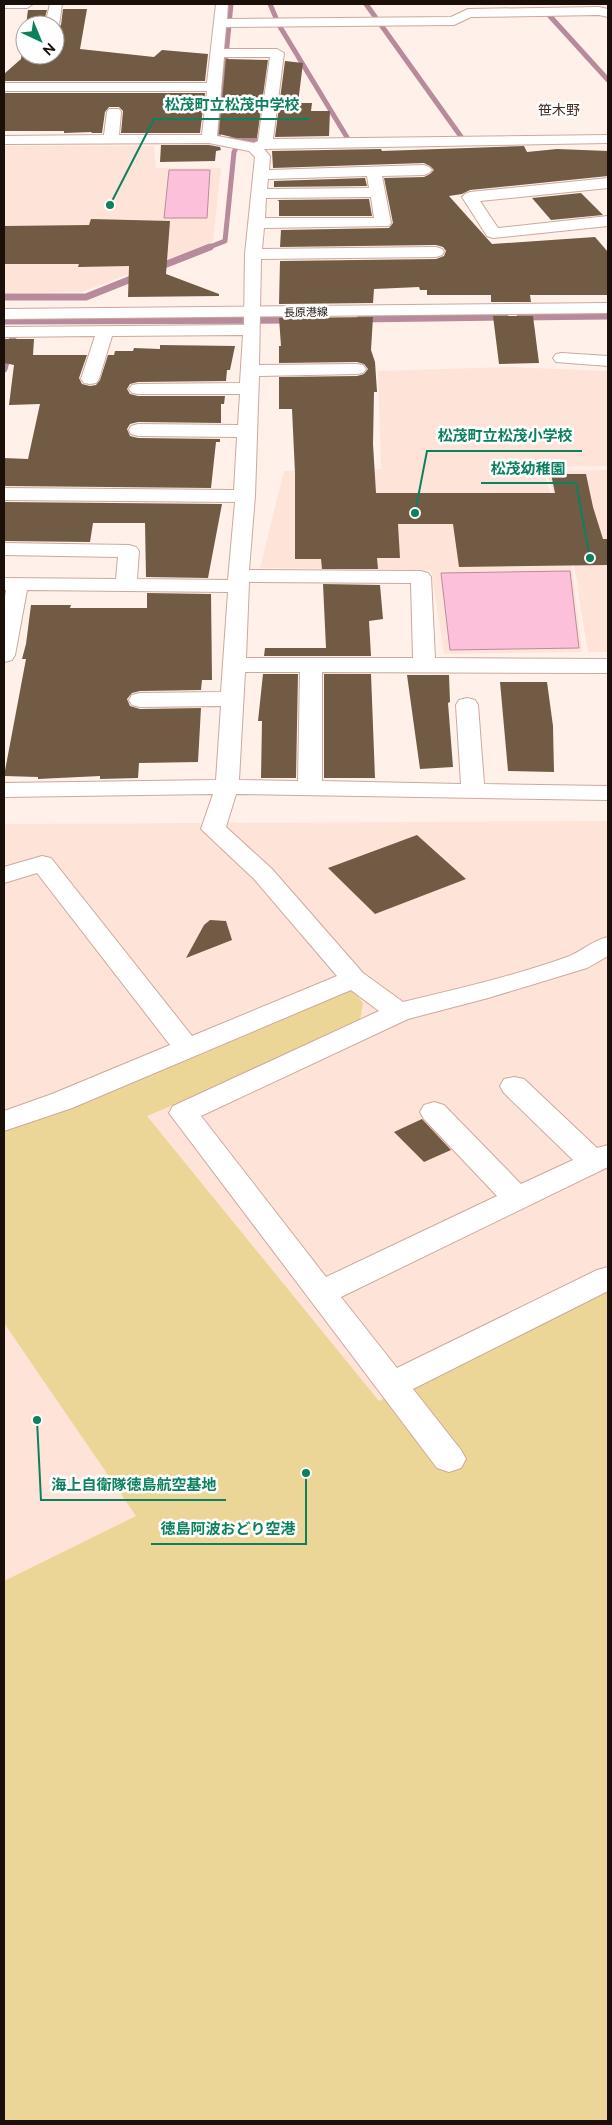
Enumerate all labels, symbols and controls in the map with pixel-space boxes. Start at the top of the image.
north arrow [15,15,65,65]
text: N [40,40,58,59]
callout: 松茂町立松茂中学校 [154,89,309,119]
text: 松茂町立松茂中学校 [164,96,300,114]
district label: 笹木野 [538,102,580,118]
street label: 長原港線 [284,306,328,319]
callout: 松茂町立松茂小学校 [427,421,582,451]
text: 松茂町立松茂小学校 [437,427,573,445]
callout: 松茂幼稚園 [481,453,576,483]
text: 松茂幼稚園 [490,460,566,478]
callout: 海上自衛隊徳島航空基地 [41,1470,226,1500]
text: 海上自衛隊徳島航空基地 [51,1476,217,1494]
callout: 徳島阿波おどり空港 [151,1514,306,1544]
text: 徳島阿波おどり空港 [160,1520,296,1538]

